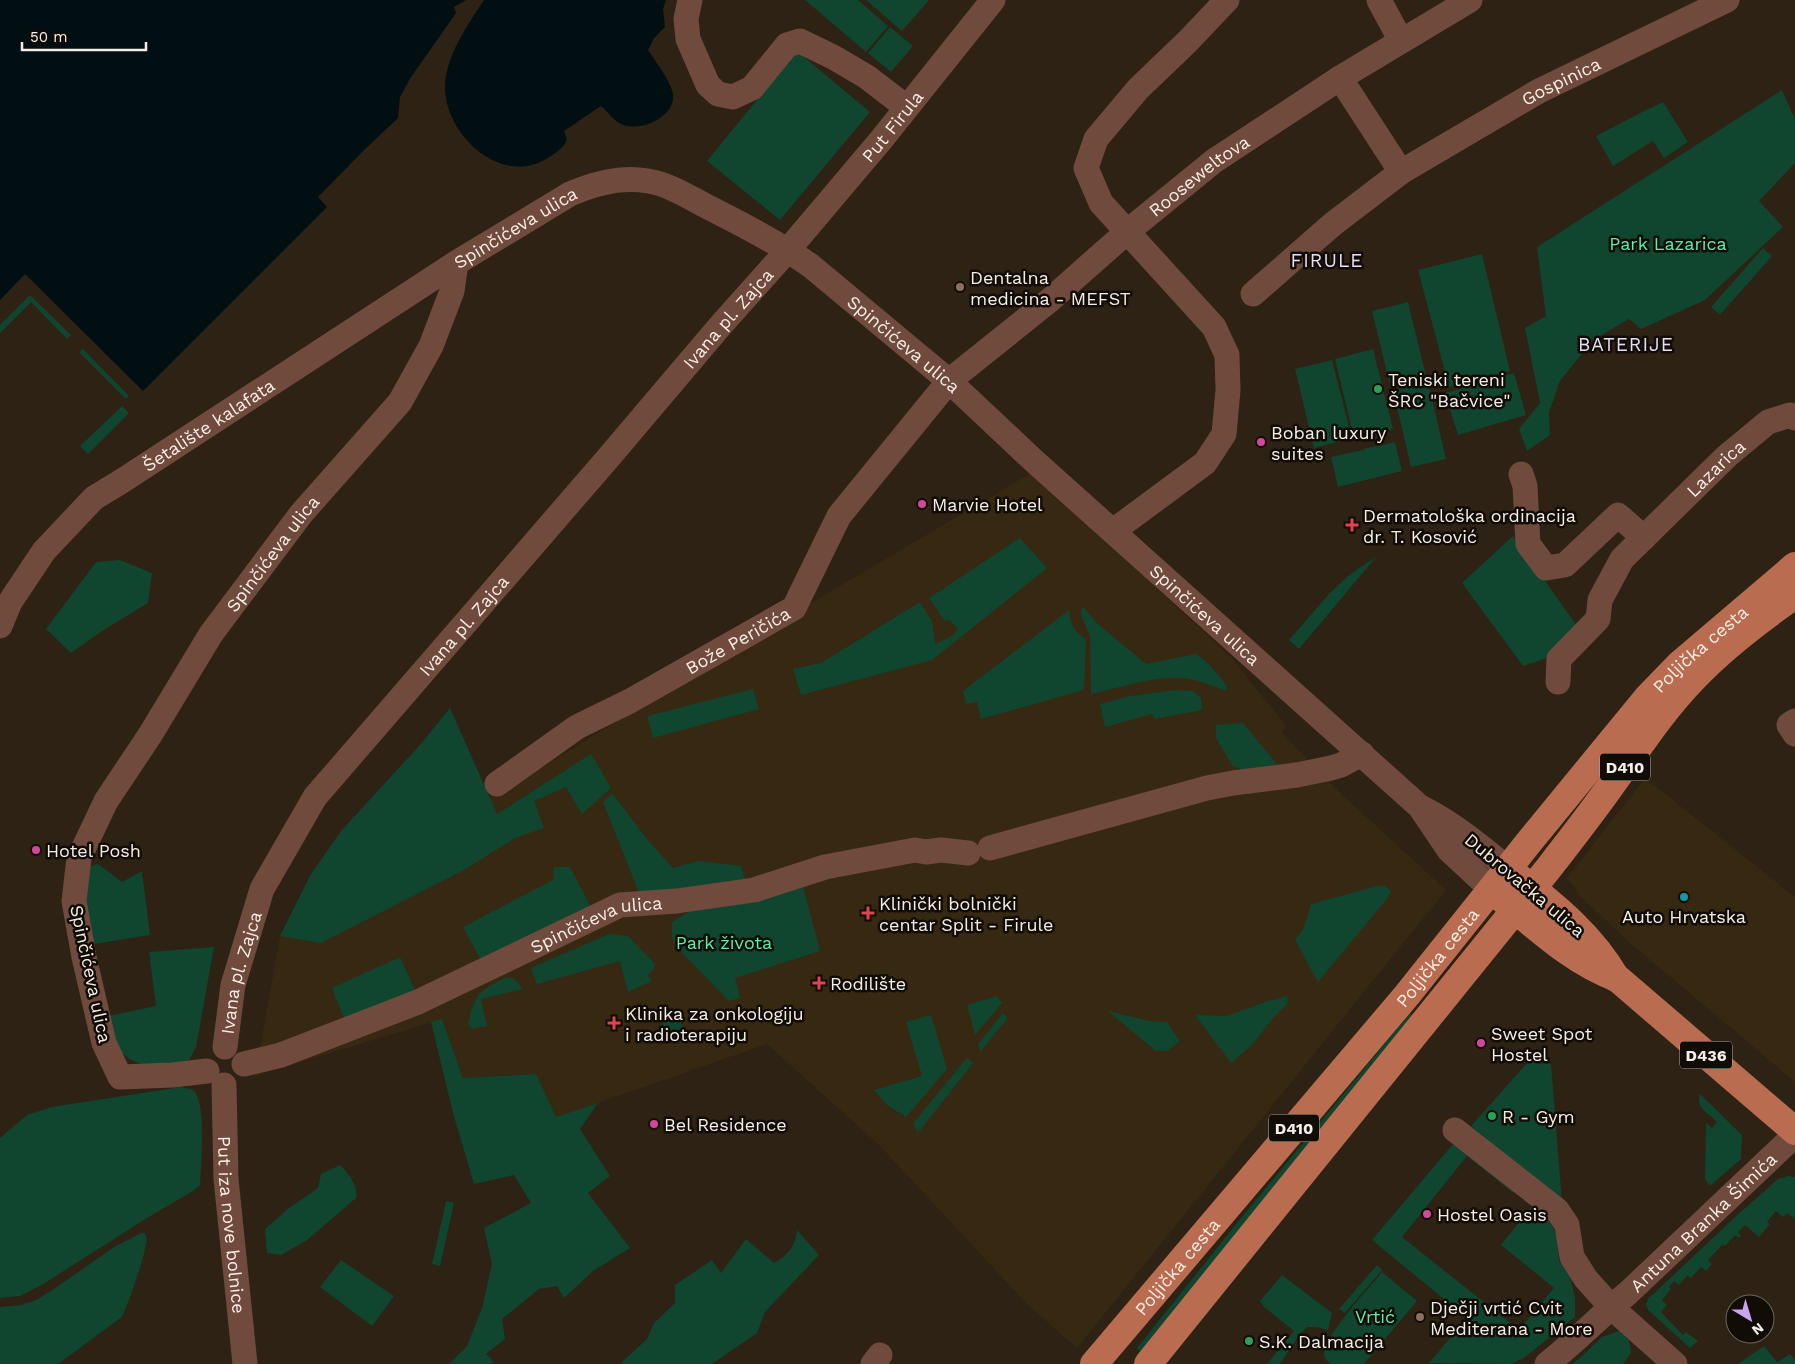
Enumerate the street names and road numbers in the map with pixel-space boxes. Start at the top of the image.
street label: Gospinica [1517,52,1604,110]
street label: Put Firula [857,86,927,166]
street label: Rooseweltova [1144,130,1253,220]
street label: Spinčićeva ulica [450,182,580,273]
street label: Ivana pl. Zajca [678,264,777,373]
street label: Spinčićeva ulica [843,291,965,397]
street label: Šetalište kalafata [138,374,278,475]
street label: Lazarica [1682,435,1749,501]
street label: Spinčićeva ulica [221,491,323,616]
street label: Spinčićeva ulica [1146,560,1265,669]
street label: Ivana pl. Zajca [414,571,513,680]
street label: Poljička cesta [1648,601,1752,697]
street label: Bože Peričića [682,602,794,678]
road number: D410 [1600,754,1650,780]
street label: Dubrovačka ulica [1461,829,1589,941]
street label: Spinčićeva ulica [527,892,663,957]
street label: Spinčićeva ulica [66,903,116,1045]
street label: Poljička cesta [1391,904,1483,1011]
street label: Ivana pl. Zajca [216,909,265,1036]
road number: D436 [1680,1042,1732,1068]
road number: D410 [1269,1114,1319,1142]
street label: Put iza nove bolnice [215,1136,250,1314]
street label: Antuna Branka Šimića [1626,1148,1780,1296]
street label: Poljička cesta [1130,1214,1224,1319]

